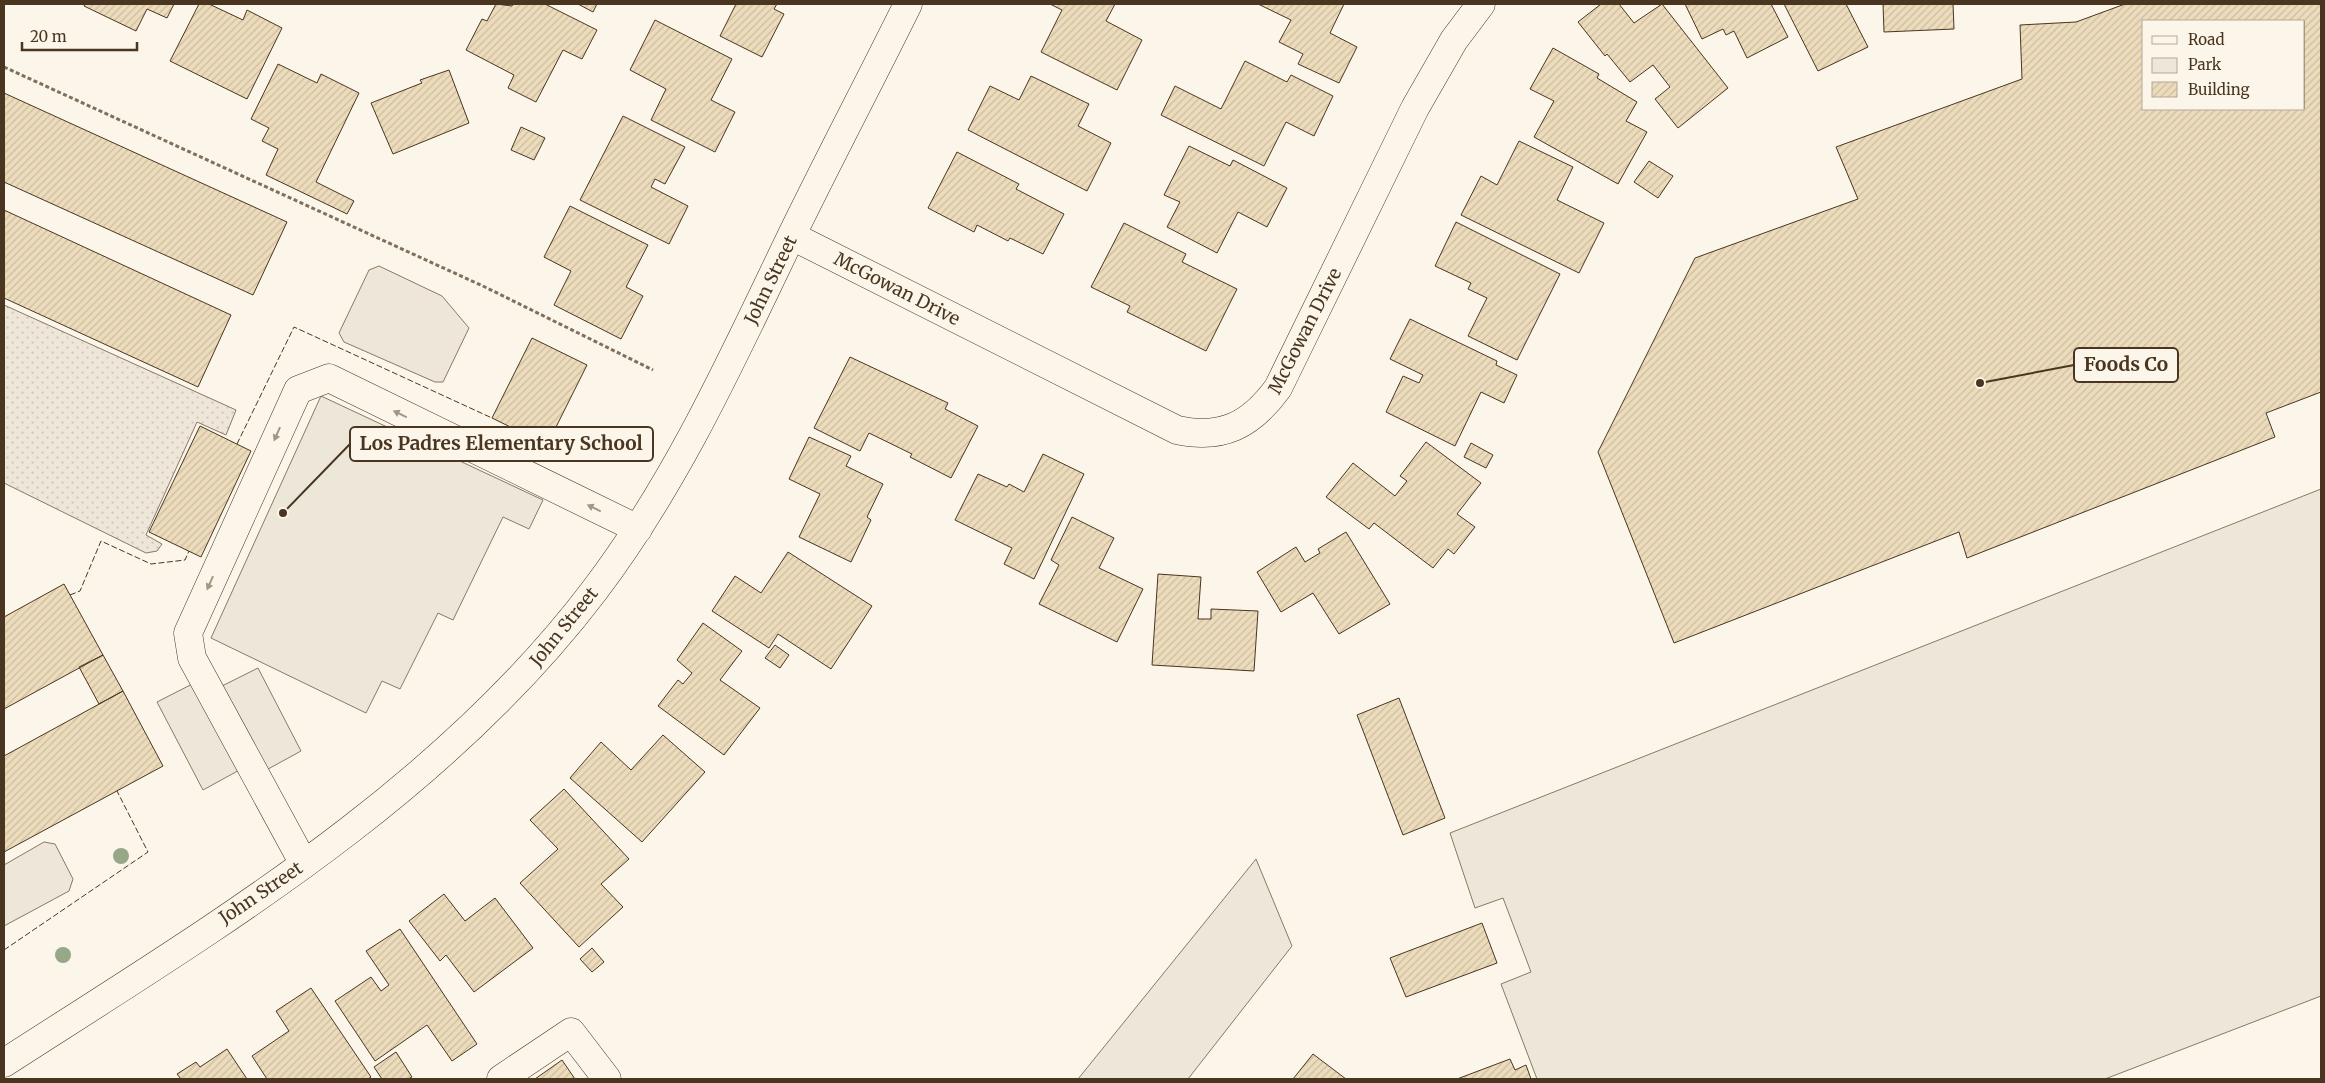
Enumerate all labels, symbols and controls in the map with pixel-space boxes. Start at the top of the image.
scale bar [22,20,138,52]
legend [2142,20,2305,110]
text: 20 m [30,27,67,46]
text: Road [2188,30,2224,49]
text: Park [2188,55,2222,74]
text: Building [2188,80,2250,99]
street label: John Street [739,232,802,329]
street label: McGowan Drive [830,247,964,330]
street label: McGowan Drive [1263,264,1346,398]
callout: Foods Co [2074,348,2178,382]
text: Foods Co [2084,352,2168,376]
one-way arrow [393,410,407,418]
one-way arrow [272,427,280,441]
callout: Los Padres Elementary School [350,427,653,461]
text: Los Padres Elementary School [359,431,643,455]
one-way arrow [586,504,601,512]
one-way arrow [206,576,214,590]
street label: John Street [524,582,603,672]
street label: John Street [214,856,307,930]

